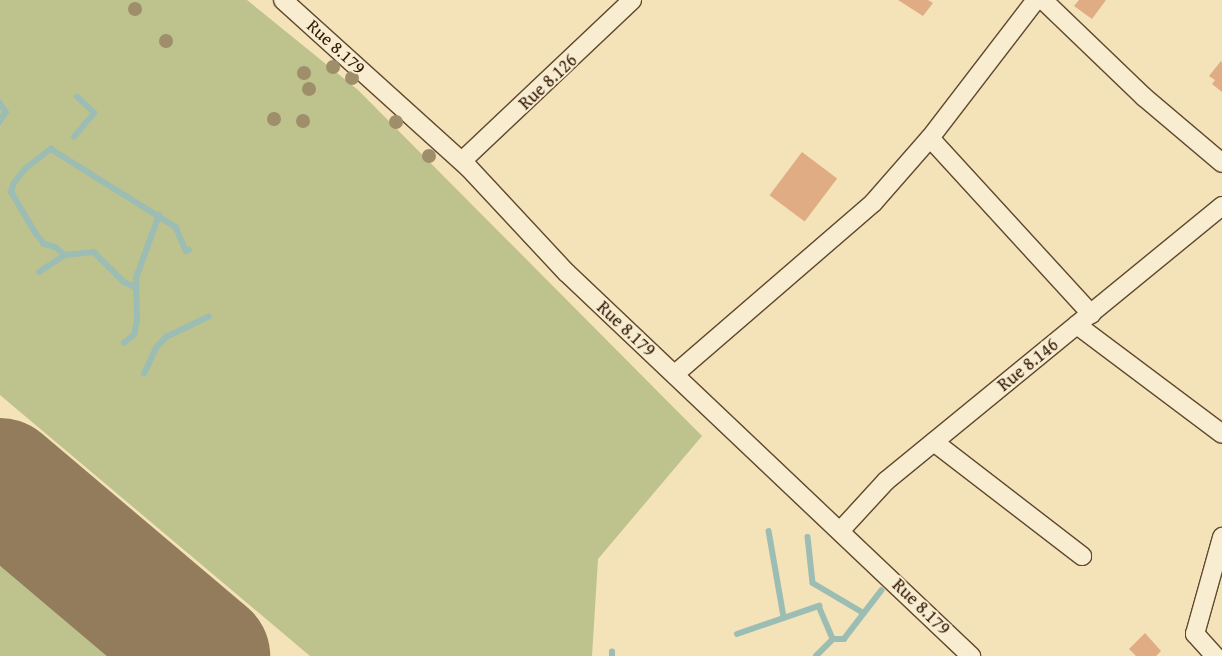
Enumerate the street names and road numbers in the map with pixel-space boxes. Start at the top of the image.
street label: Rue 8.179 [302,15,370,79]
street label: Rue 8.126 [514,50,582,114]
street label: Rue 8.179 [592,297,660,361]
street label: Rue 8.146 [993,334,1063,396]
street label: Rue 8.179 [888,574,954,640]

